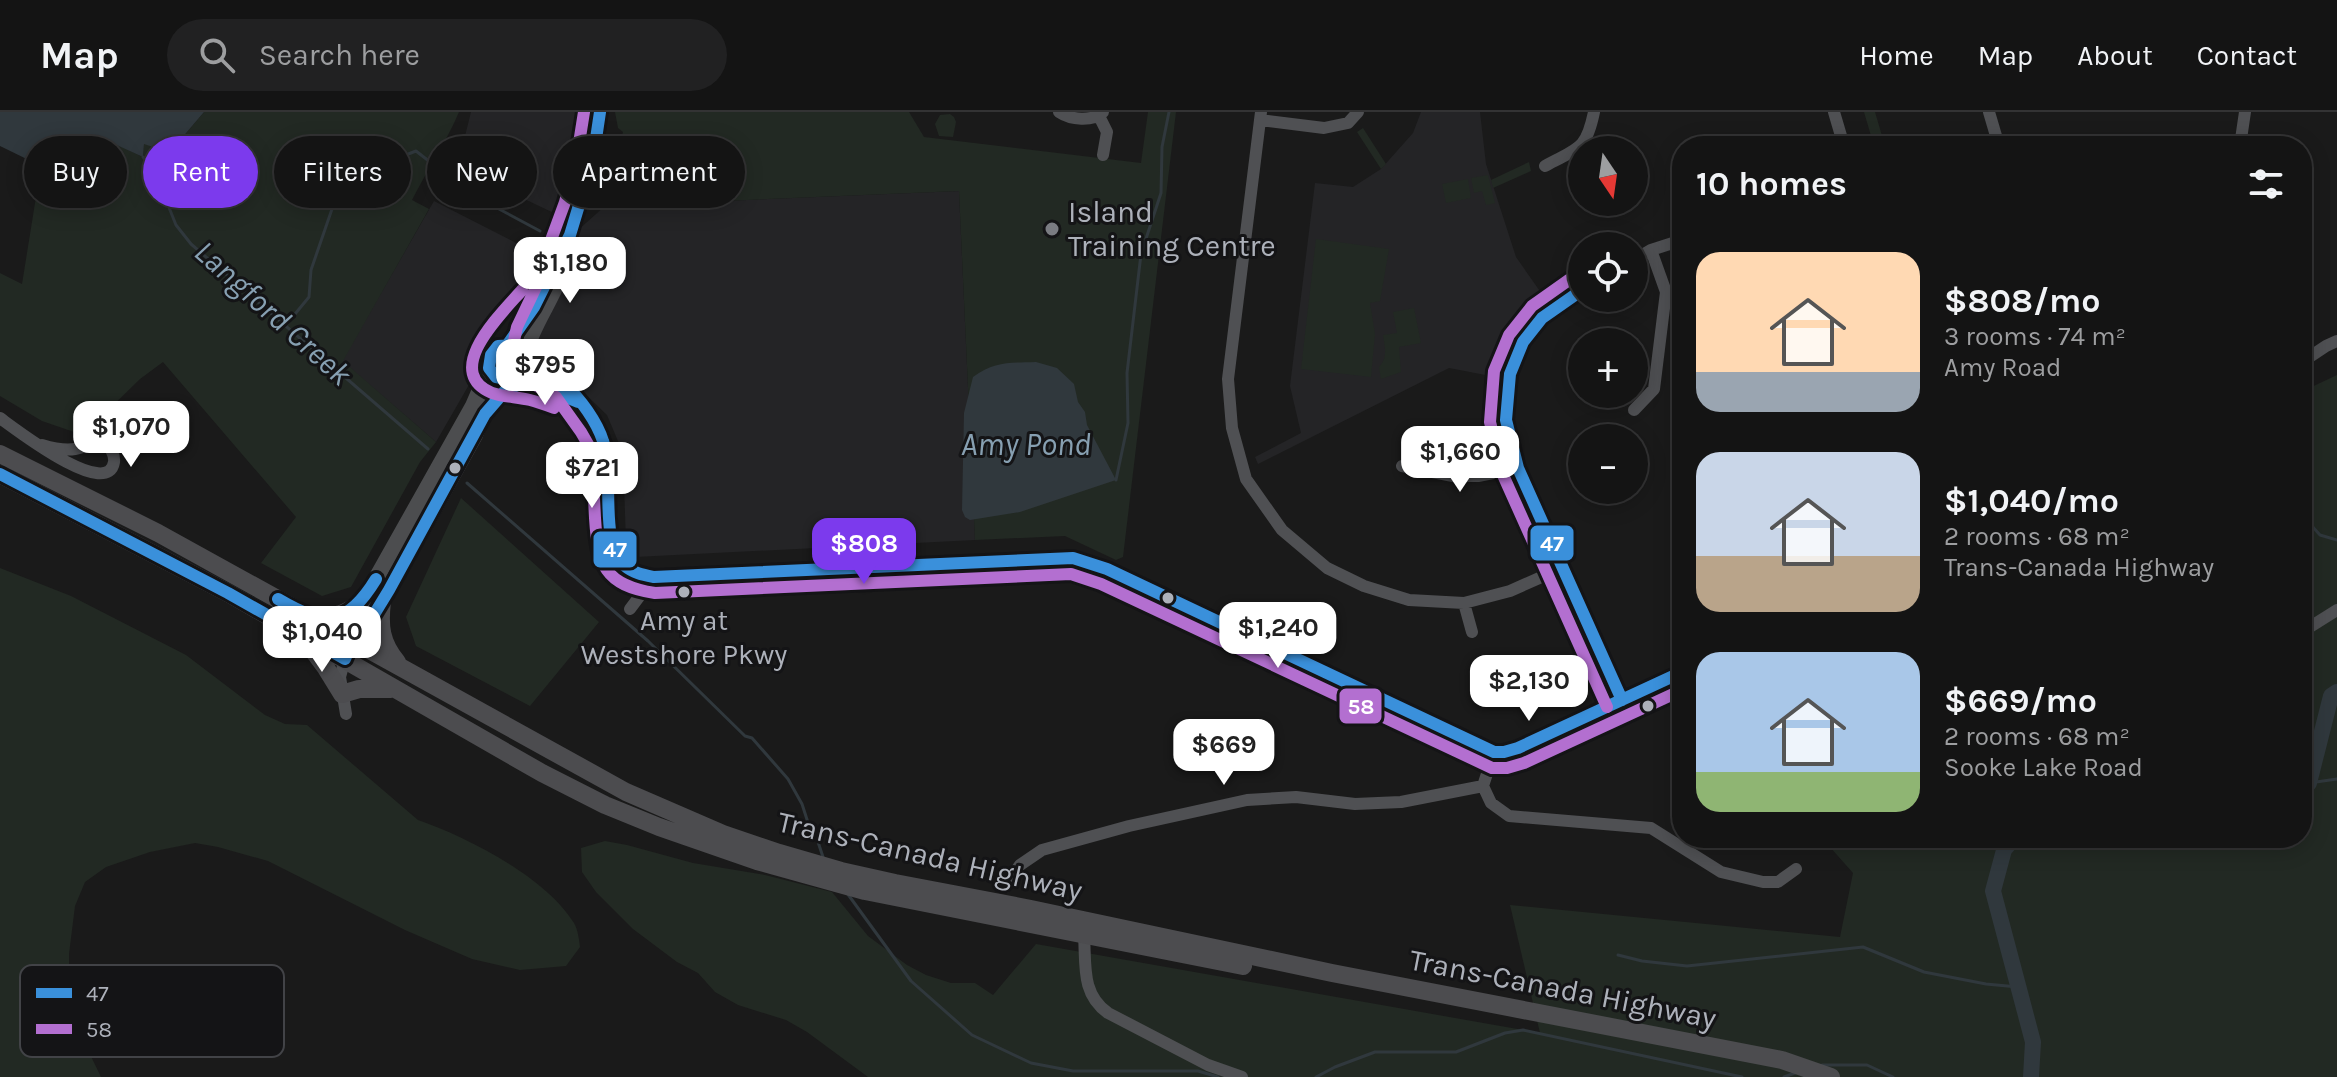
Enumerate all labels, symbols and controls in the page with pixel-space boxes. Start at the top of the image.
search box [167,19,727,91]
text: Map [40,33,119,78]
icon: search [195,33,239,77]
text: Search here [259,37,420,73]
text: Home [1859,39,1934,72]
text: Map [1978,39,2033,72]
text: About [2077,39,2153,72]
text: Contact [2197,39,2297,72]
chip: Buy [24,136,127,208]
chip: Rent [143,136,258,208]
chip: Filters [274,136,411,208]
chip: New [427,136,537,208]
chip: Apartment [553,136,745,208]
north arrow [1568,136,1648,216]
map controls [1568,136,1648,504]
icon: filters [2244,162,2288,206]
text: 10 homes [1696,164,1847,204]
place label: Island Training Centre [1068,194,1276,264]
marker: Island Training Centre [1043,220,1061,238]
button: locate [1568,232,1648,312]
water label: Langford Creek [187,233,360,394]
pin: $1,180 [505,237,635,305]
text: $1,180 [532,247,608,278]
text: $808/mo [1944,281,2100,321]
icon: home [1760,284,1856,380]
text: 3 rooms · 74 m² [1944,321,2126,352]
button: + [1568,328,1648,408]
pin: $795 [498,339,592,407]
text: $795 [514,349,576,380]
text: Amy Road [1944,352,2061,383]
pin: $1,070 [66,401,196,469]
text: $1,070 [91,411,171,442]
button: − [1568,424,1648,504]
water label: Amy Pond [961,426,1091,463]
pin: $1,660 [1395,426,1525,494]
text: $1,660 [1419,436,1501,467]
pin: $721 [545,442,639,510]
text: $721 [564,452,620,483]
unlabelled marker [447,460,463,476]
text: $1,040/mo [1944,481,2119,521]
icon: home [1760,484,1856,580]
pin: $808 [817,518,911,586]
text: 2 rooms · 68 m² [1944,521,2130,552]
line badge: 47 [1529,524,1575,562]
text: $808 [830,528,898,559]
line badge: 47 [592,530,638,569]
text: 47 [1540,531,1564,557]
text: 47 [603,537,627,563]
text: Trans-Canada Highway [1944,552,2214,583]
marker: Amy at Westshore Pkwy [676,584,692,600]
unlabelled marker [1160,590,1176,606]
pin: $1,240 [1213,602,1343,670]
place label: Amy at Westshore Pkwy [581,604,787,671]
pin: $1,040 [257,606,387,674]
text: $1,240 [1237,612,1319,643]
text: $1,040 [281,616,363,647]
pin: $2,130 [1464,655,1594,723]
text: $2,130 [1488,665,1570,696]
text: $669/mo [1944,681,2097,721]
icon: home [1760,684,1856,780]
line badge: 58 [1338,687,1383,725]
text: 58 [1347,694,1375,720]
unlabelled marker [1640,698,1656,714]
pin: $669 [1177,719,1271,787]
text: 2 rooms · 68 m² [1944,721,2130,752]
text: $669 [1191,729,1257,760]
text: Sooke Lake Road [1944,752,2143,783]
street label: Trans-Canada Highway [774,803,1086,909]
street label: Trans-Canada Highway [1407,942,1719,1036]
legend [20,965,284,1057]
text: 47 [86,981,109,1007]
text: 58 [86,1017,112,1043]

